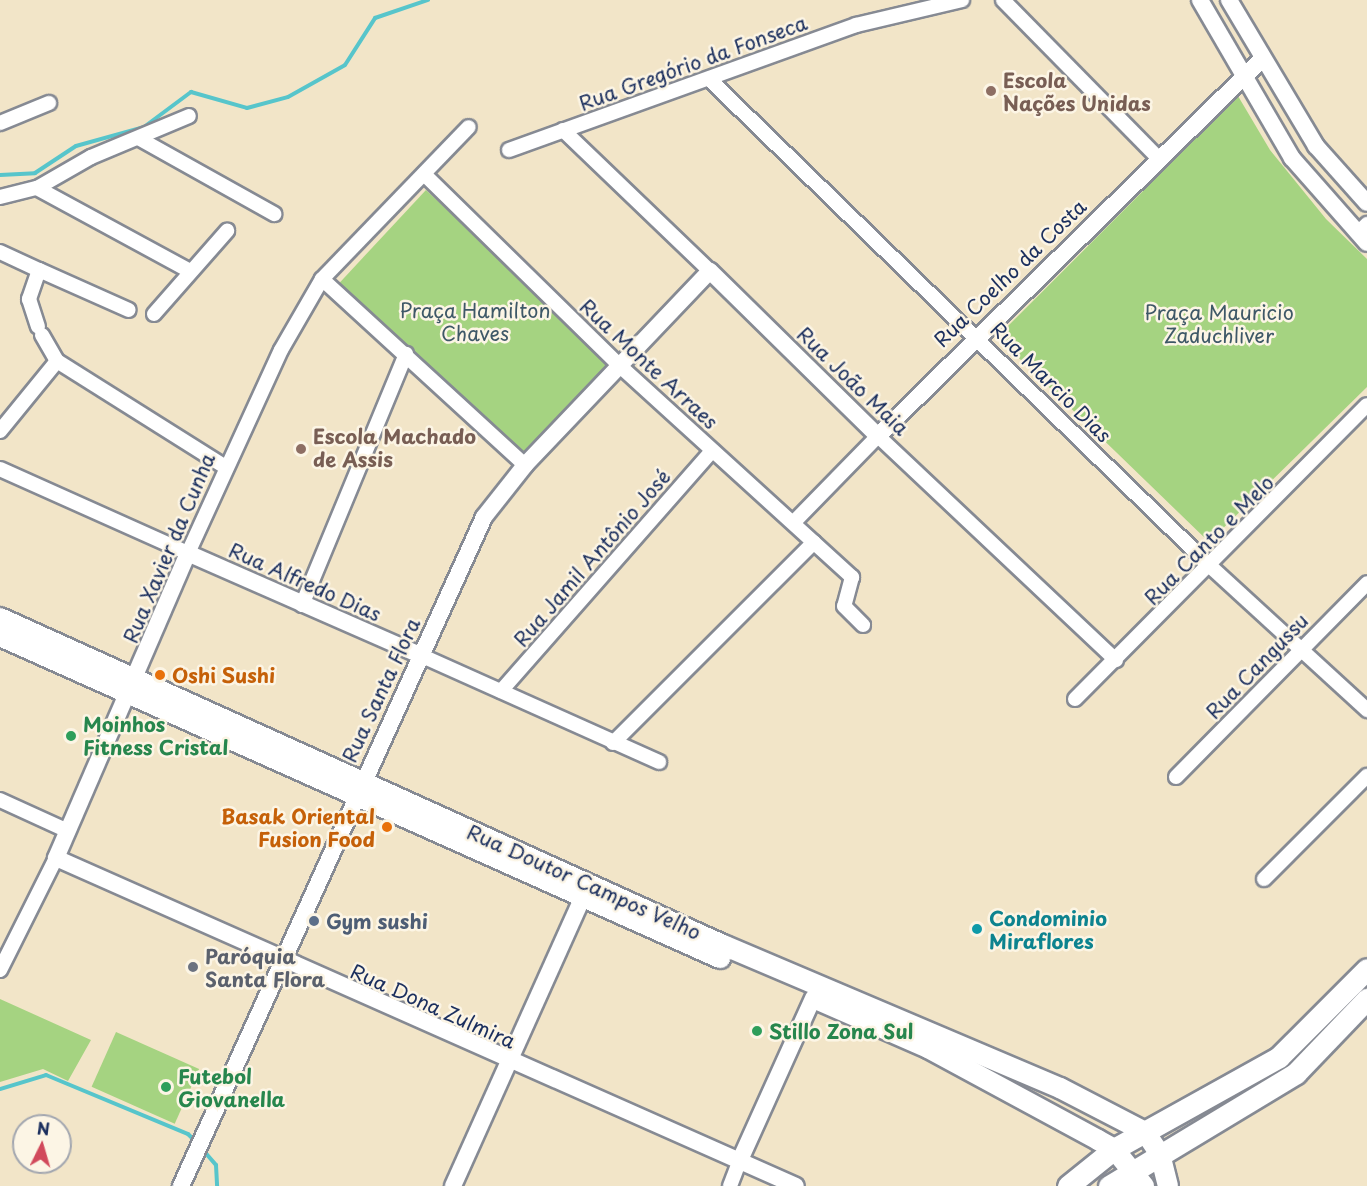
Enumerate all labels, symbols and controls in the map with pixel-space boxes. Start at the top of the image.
street label: Rua Gregório da Fonseca [575,10,811,116]
place label: Escola Nações Unidas [1003,68,1151,115]
marker: Escola Nações Unidas [984,84,998,98]
street label: Rua Coelho da Costa [929,194,1091,352]
street label: Rua Monte Arraes [575,294,723,434]
park label: Praça Hamilton Chaves [400,299,550,346]
park label: Praça Mauricio Zaduchliver [1145,301,1293,348]
street label: Rua Marcio Dias [985,316,1117,448]
street label: Rua João Maia [792,321,914,441]
place label: Escola Machado de Assis [313,425,475,472]
marker: Escola Machado de Assis [294,442,308,456]
street label: Rua Xavier da Cunha [118,450,220,646]
street label: Rua Jamil Antônio José [508,464,676,652]
street label: Rua Canto e Melo [1140,471,1278,609]
street label: Rua Alfredo Dias [225,538,385,626]
street label: Rua Cangussu [1201,608,1313,724]
street label: Rua Santa Flora [337,614,425,766]
place label: Oshi Sushi [172,663,276,687]
marker: Oshi Sushi [153,668,167,682]
place label: Moinhos Fitness Cristal [83,712,229,759]
marker: Moinhos Fitness Cristal [64,729,78,743]
place label: Basak Oriental Fusion Food [221,804,375,851]
street label: Rua Doutor Campos Velho [463,819,705,945]
marker: Basak Oriental Fusion Food [380,820,394,834]
place label: Condominio Miraflores [989,906,1107,953]
place label: Gym sushi [326,909,429,933]
marker: Gym sushi [307,914,321,928]
marker: Condominio Miraflores [970,922,984,936]
place label: Paróquia Santa Flora [205,944,325,991]
street label: Rua Dona Zulmira [347,959,519,1053]
marker: Paróquia Santa Flora [186,960,200,974]
place label: Stillo Zona Sul [769,1019,915,1043]
marker: Stillo Zona Sul [750,1024,764,1038]
place label: Futebol Giovanella [178,1064,285,1111]
marker: Futebol Giovanella [159,1080,173,1094]
north arrow [12,1114,72,1174]
text: N [36,1116,51,1141]

